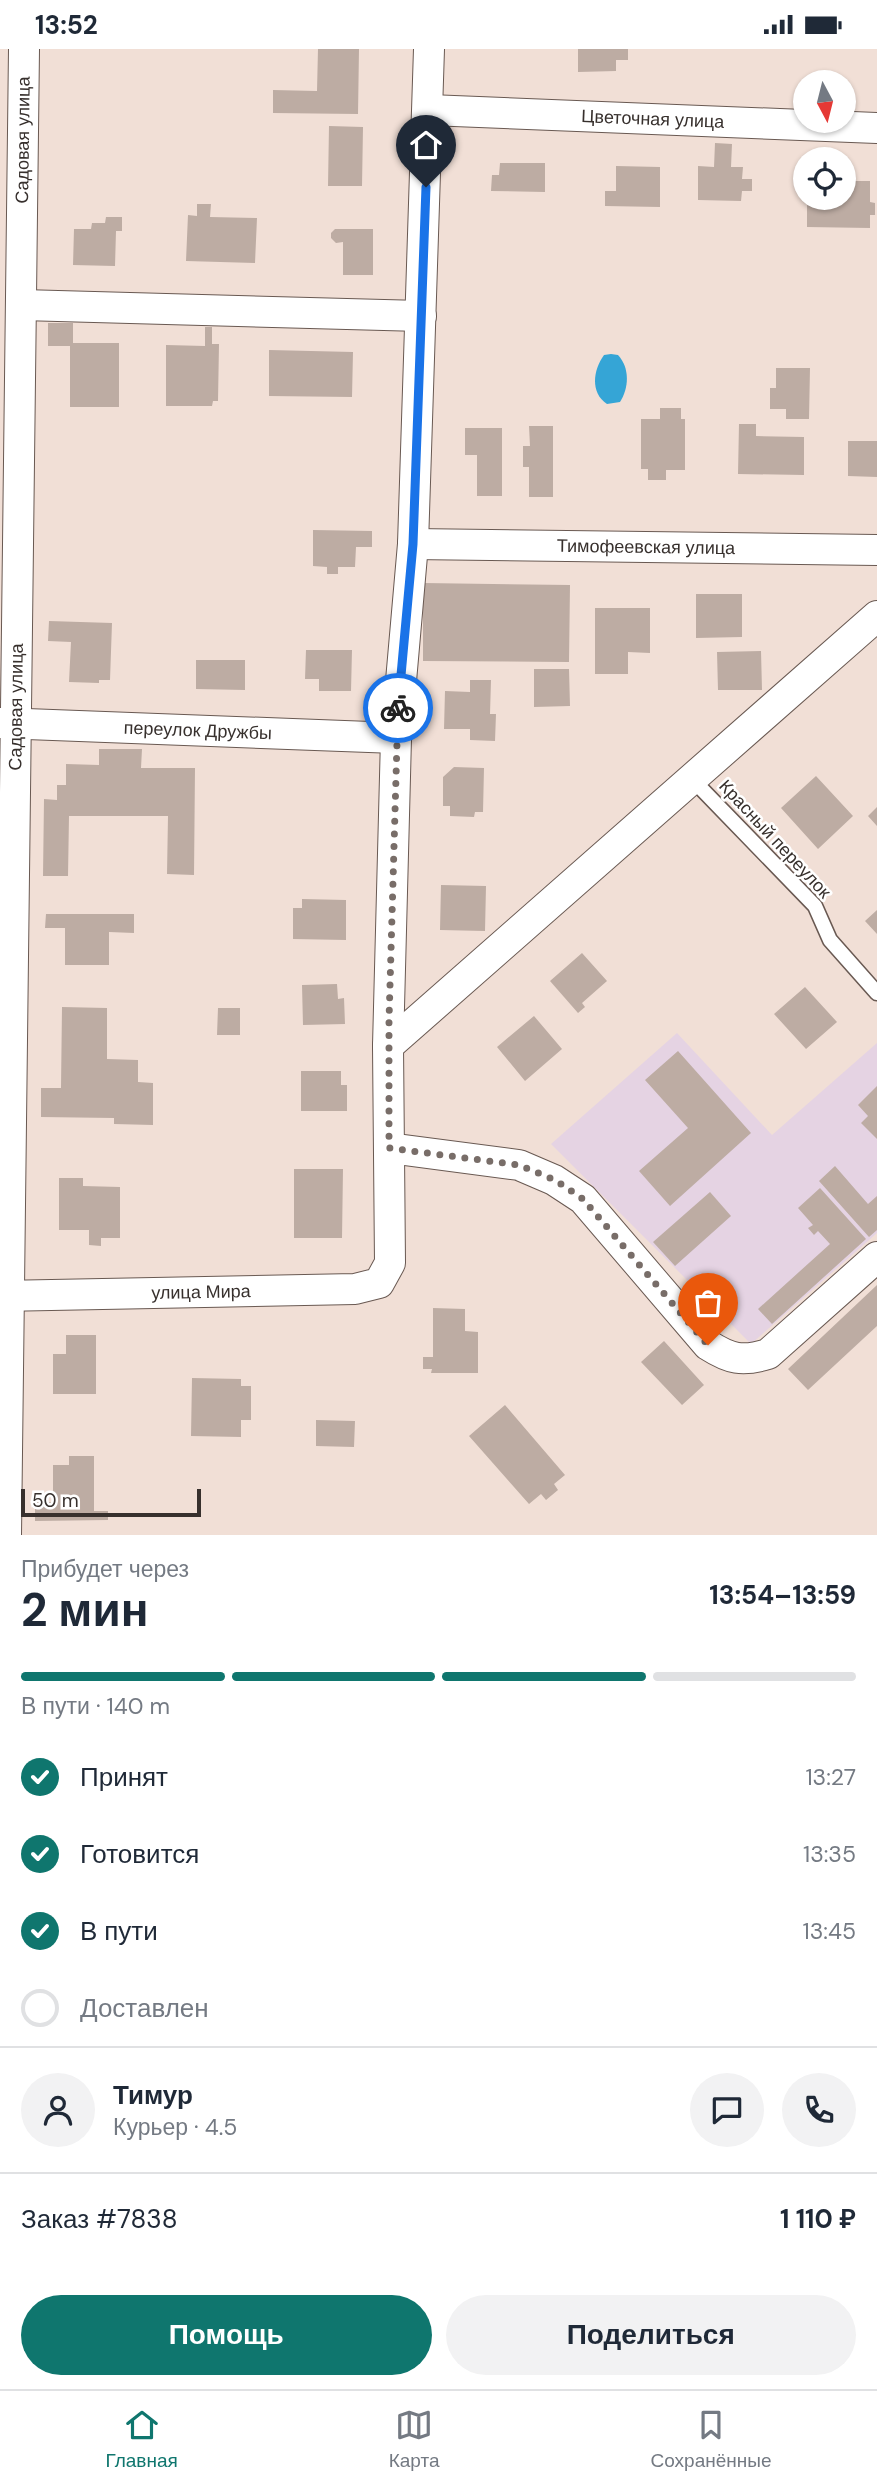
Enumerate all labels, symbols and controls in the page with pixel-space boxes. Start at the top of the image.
text: 13:52 [35,8,98,42]
north arrow [793,70,856,133]
map controls [793,70,856,210]
street label: Садовая улица [10,75,36,204]
street label: Цветочная улица [581,104,726,134]
pin [396,115,456,187]
icon: home [407,126,445,164]
button: locate [793,147,856,210]
street label: Тимофеевская улица [557,534,736,560]
street label: Садовая улица [3,642,29,771]
courier [363,673,433,743]
icon: bike [379,689,417,727]
street label: переулок Дружбы [123,716,272,745]
street label: Красный переулок [714,775,836,904]
pin [678,1273,738,1345]
street label: улица Мира [151,1279,252,1305]
icon: bag [689,1284,727,1322]
scale bar [21,1486,201,1518]
text: 50 m [32,1488,79,1513]
text: Прибудет через [21,1554,189,1584]
text: 13:54–13:59 [709,1578,856,1612]
text: 2 мин [21,1580,148,1640]
text: В пути · 140 m [21,1691,170,1721]
icon: check [21,1758,59,1796]
text: Принят [80,1760,168,1794]
text: 13:27 [805,1762,856,1792]
icon: check [21,1835,59,1873]
text: Готовится [80,1837,199,1871]
text: 13:35 [803,1839,856,1869]
icon: check [21,1912,59,1950]
text: В пути [80,1914,158,1948]
text: 13:45 [803,1916,856,1946]
text: Доставлен [80,1991,209,2025]
button: person [21,2073,95,2147]
button: chat [690,2073,764,2147]
button: phone [782,2073,856,2147]
text: Тимур [113,2078,193,2112]
text: Курьер · 4.5 [113,2112,237,2142]
text: Заказ #7838 [21,2202,177,2236]
text: 1 110 ₽ [780,2202,856,2236]
button: Помощь [21,2295,432,2375]
button: Поделиться [446,2295,856,2375]
tab: Главная [105,2406,178,2473]
tab: Карта [389,2406,440,2473]
tab: Сохранённые [651,2406,772,2473]

